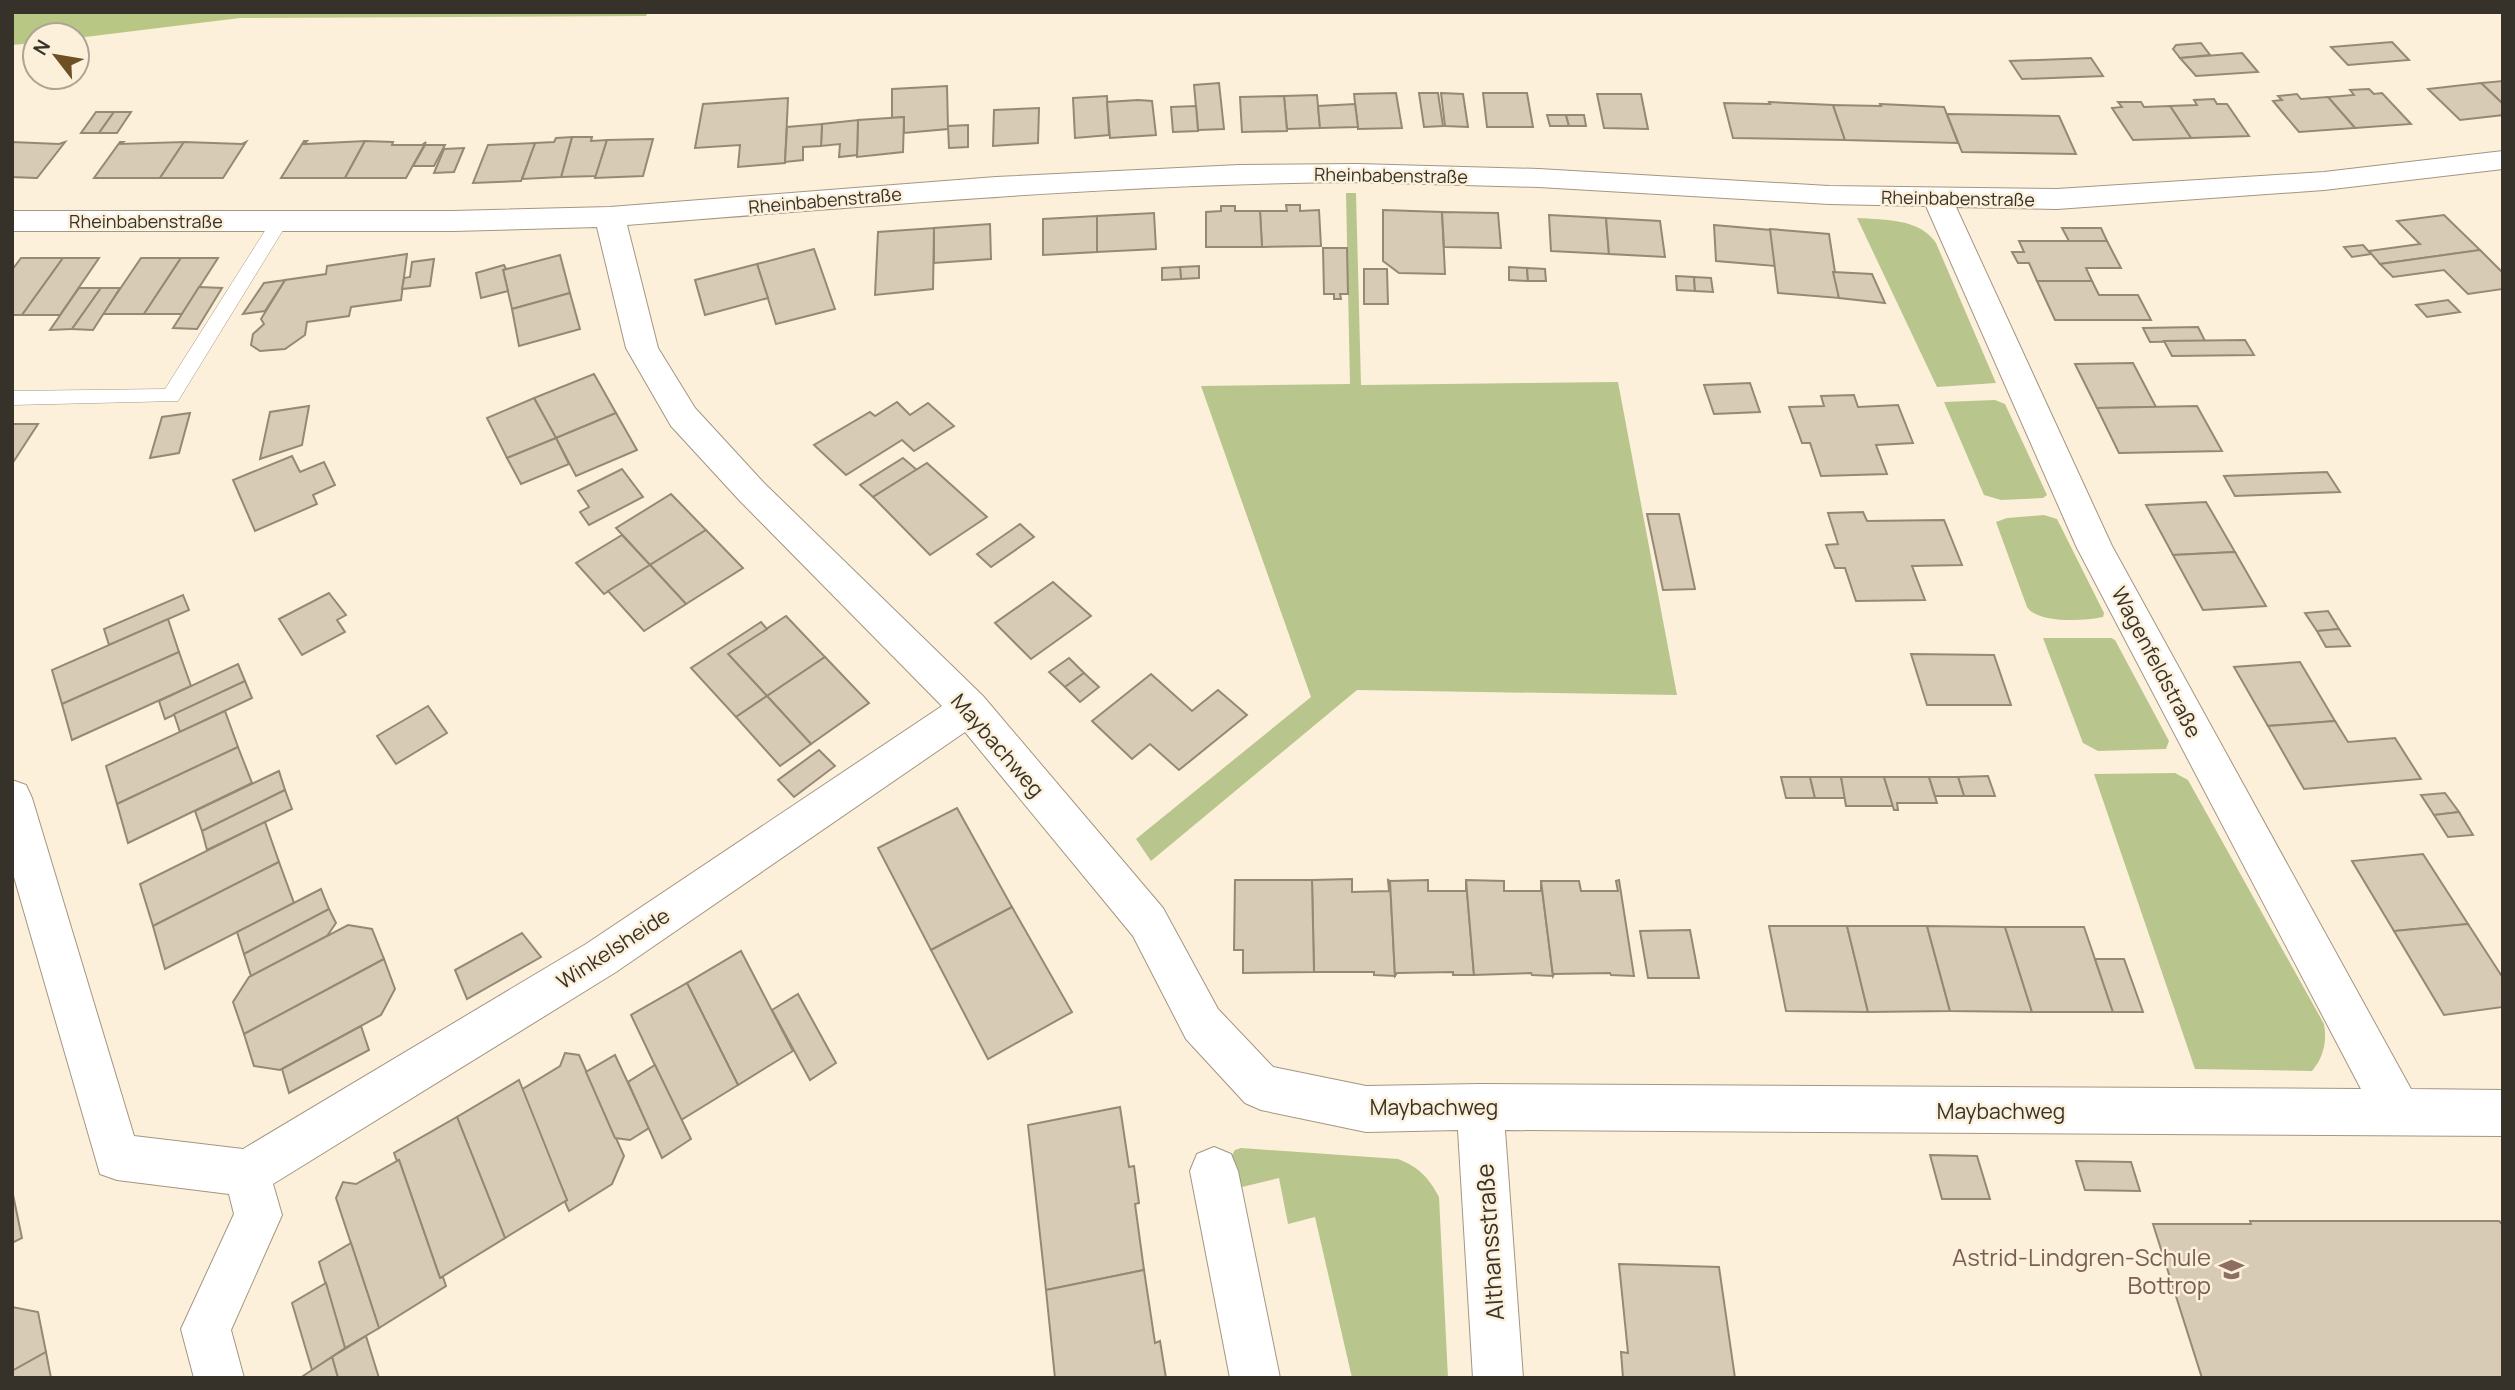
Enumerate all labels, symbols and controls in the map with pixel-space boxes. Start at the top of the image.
north arrow [21,21,91,91]
text: N [27,35,56,60]
street label: Rheinbabenstraße [1314,162,1468,188]
street label: Rheinbabenstraße [747,181,903,219]
street label: Rheinbabenstraße [1881,185,2035,211]
street label: Rheinbabenstraße [69,209,223,233]
street label: Wagenfeldstraße [2105,582,2209,742]
street label: Maybachweg [945,687,1051,803]
street label: Winkelsheide [551,901,675,995]
street label: Maybachweg [1370,1093,1498,1121]
street label: Maybachweg [1937,1097,2065,1125]
street label: Althansstraße [1467,1163,1511,1321]
place label: Astrid-Lindgren-Schule Bottrop [1952,1240,2211,1301]
school or university icon: Astrid-Lindgren-Schule Bottrop [2217,1256,2245,1284]

